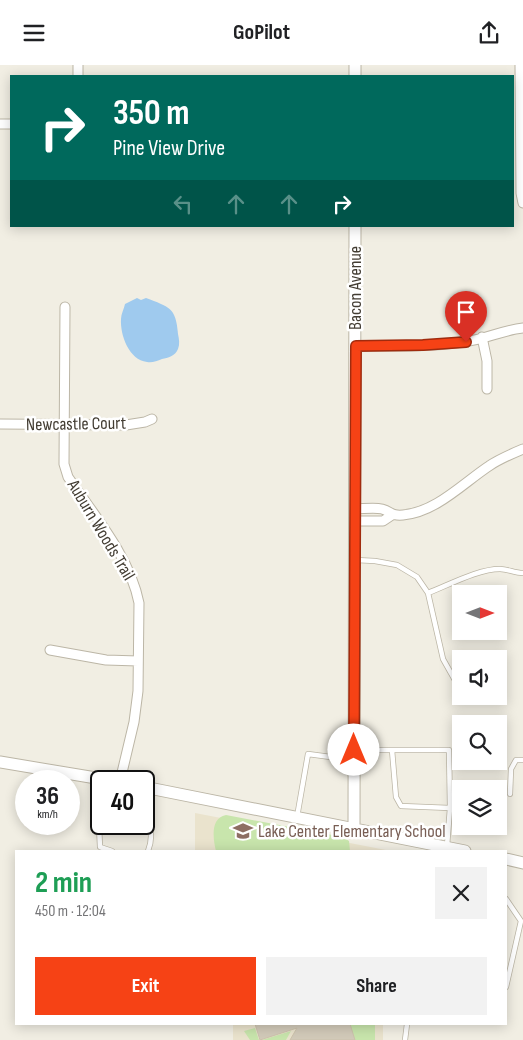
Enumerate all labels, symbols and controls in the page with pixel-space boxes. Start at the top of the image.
icon: menu [20,19,48,47]
text: GoPilot [233,19,290,46]
icon: share [475,19,503,47]
text: 350 m [113,92,189,135]
icon: right [30,95,95,160]
text: Pine View Drive [113,135,225,162]
icon: left [169,190,197,218]
icon: ahead [222,190,250,218]
icon: ahead [275,190,303,218]
icon: right [328,190,356,218]
street label: Bacon Avenue [345,246,366,330]
pin [445,291,487,342]
icon: arrive [452,298,480,326]
street label: Newcastle Court [26,413,127,435]
street label: Auburn Woods Trail [62,475,139,584]
north arrow [452,585,508,640]
map controls [452,585,507,835]
button: sound [452,650,507,705]
button: search [452,715,507,770]
position arrow [327,723,379,775]
speed limit sign: 40 [90,770,155,835]
button: layers [452,780,507,835]
text: 36 [36,781,59,812]
text: km/h [37,807,58,822]
school or university icon: Lake Center Elementary School [232,820,254,842]
place label: Lake Center Elementary School [258,821,446,842]
text: 2 min [35,865,92,901]
button: close [435,867,487,919]
text: 450 m · 12:04 [35,902,106,921]
button: Exit [35,957,256,1015]
button: Share [266,957,487,1015]

